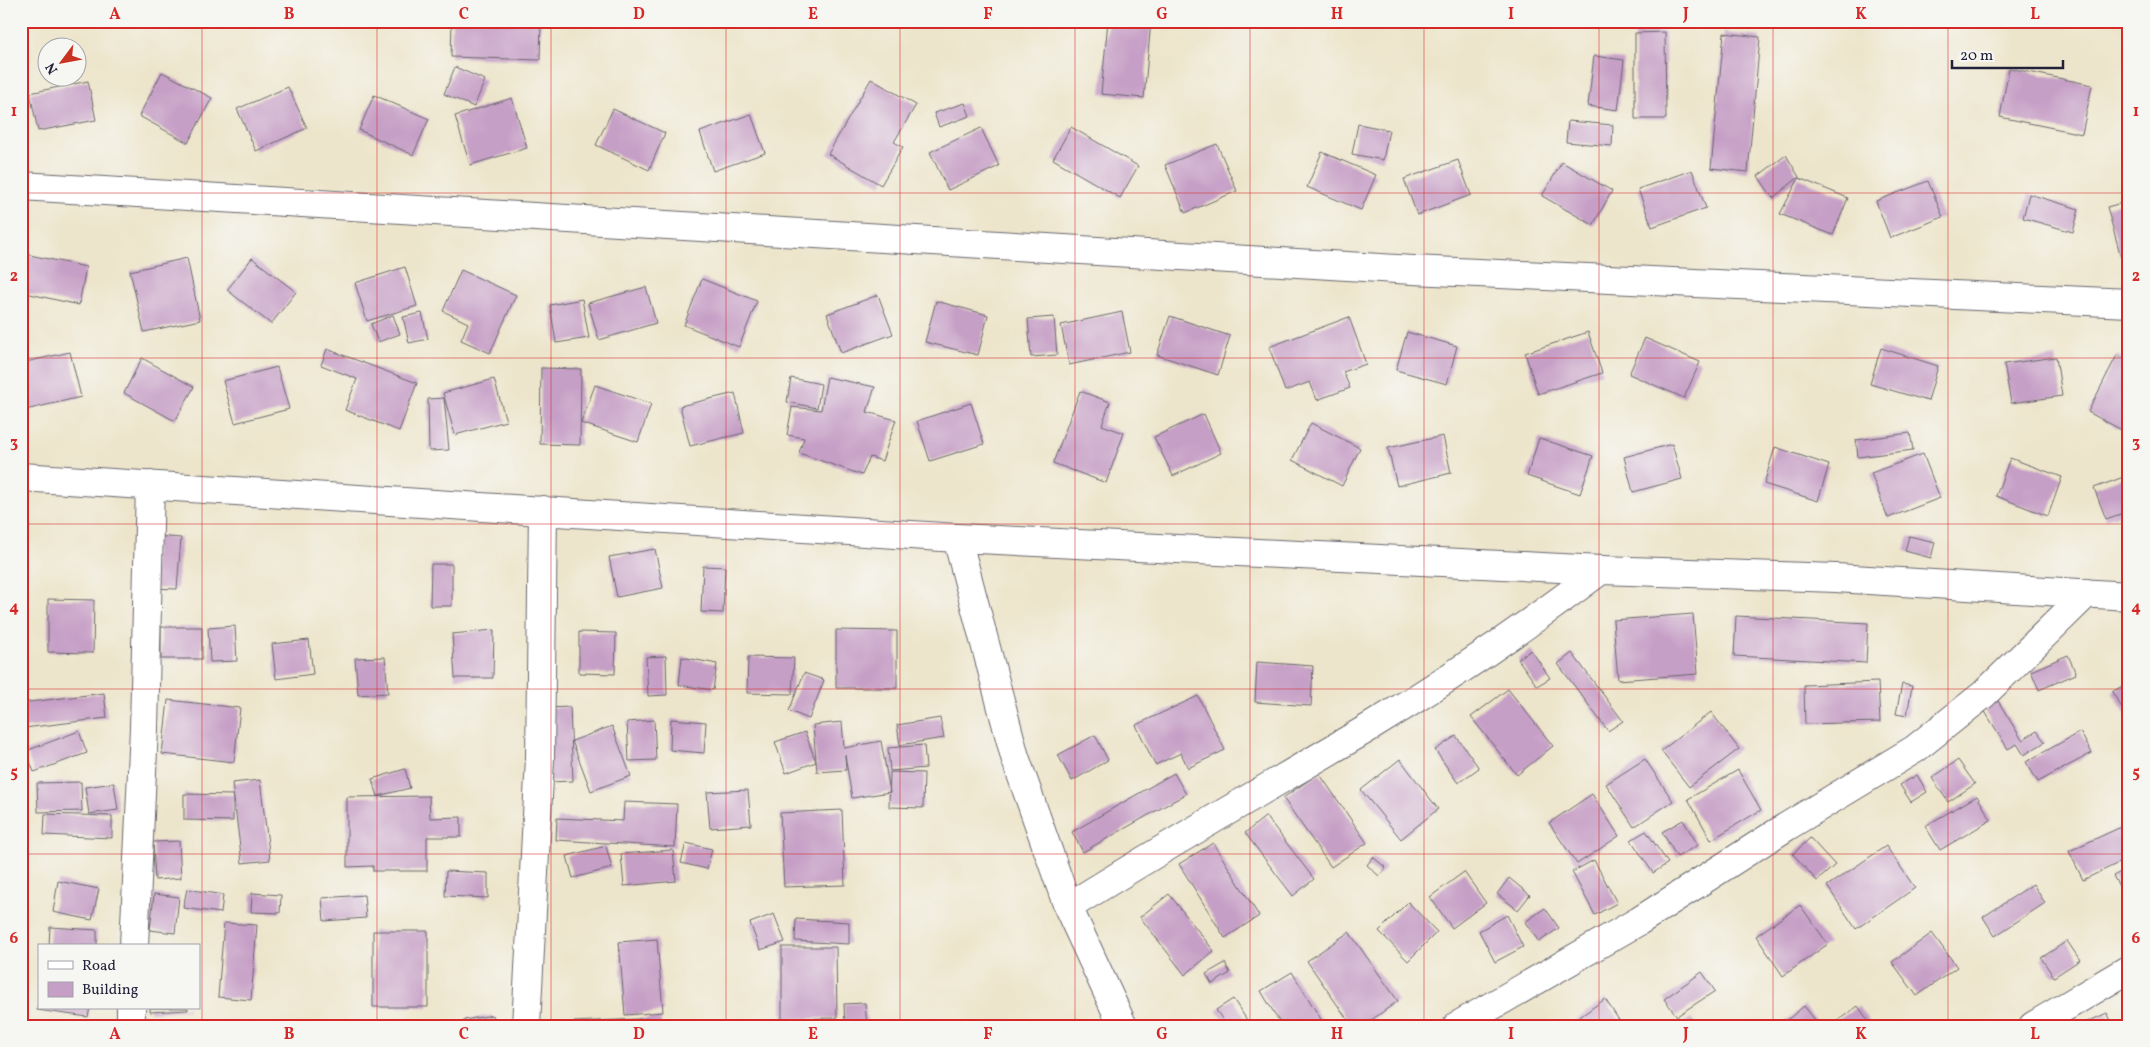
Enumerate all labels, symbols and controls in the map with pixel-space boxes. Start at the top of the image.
text: A [109,4,121,26]
text: B [284,4,295,26]
text: C [459,4,469,26]
text: D [633,4,645,26]
text: E [808,4,818,26]
text: F [983,4,993,26]
text: G [1156,4,1168,26]
text: H [1331,4,1343,26]
text: I [1508,4,1514,26]
text: J [1682,4,1689,26]
text: K [1855,4,1867,26]
text: L [2030,4,2040,26]
north arrow [38,38,88,88]
scale bar [1952,38,2064,70]
text: 20 m [1960,46,1993,67]
text: N [41,59,63,77]
text: 1 [11,101,17,123]
text: 1 [2133,101,2139,123]
text: 2 [10,266,18,288]
text: 2 [2132,266,2140,288]
text: 3 [10,432,18,454]
text: 3 [2132,432,2140,454]
text: 4 [9,597,19,619]
text: 4 [2131,597,2141,619]
text: 5 [10,762,18,784]
text: 5 [2132,762,2140,784]
text: 6 [10,928,19,950]
text: 6 [2132,928,2141,950]
legend [38,944,200,1010]
text: Road [82,956,116,977]
text: Building [82,980,139,1001]
text: A [109,1024,121,1046]
text: B [284,1024,295,1046]
text: C [459,1024,469,1046]
text: D [633,1024,645,1046]
text: E [808,1024,818,1046]
text: F [983,1024,993,1046]
text: G [1156,1024,1168,1046]
text: H [1331,1024,1343,1046]
text: I [1508,1024,1514,1046]
text: J [1682,1024,1689,1046]
text: K [1855,1024,1867,1046]
text: L [2030,1024,2040,1046]

